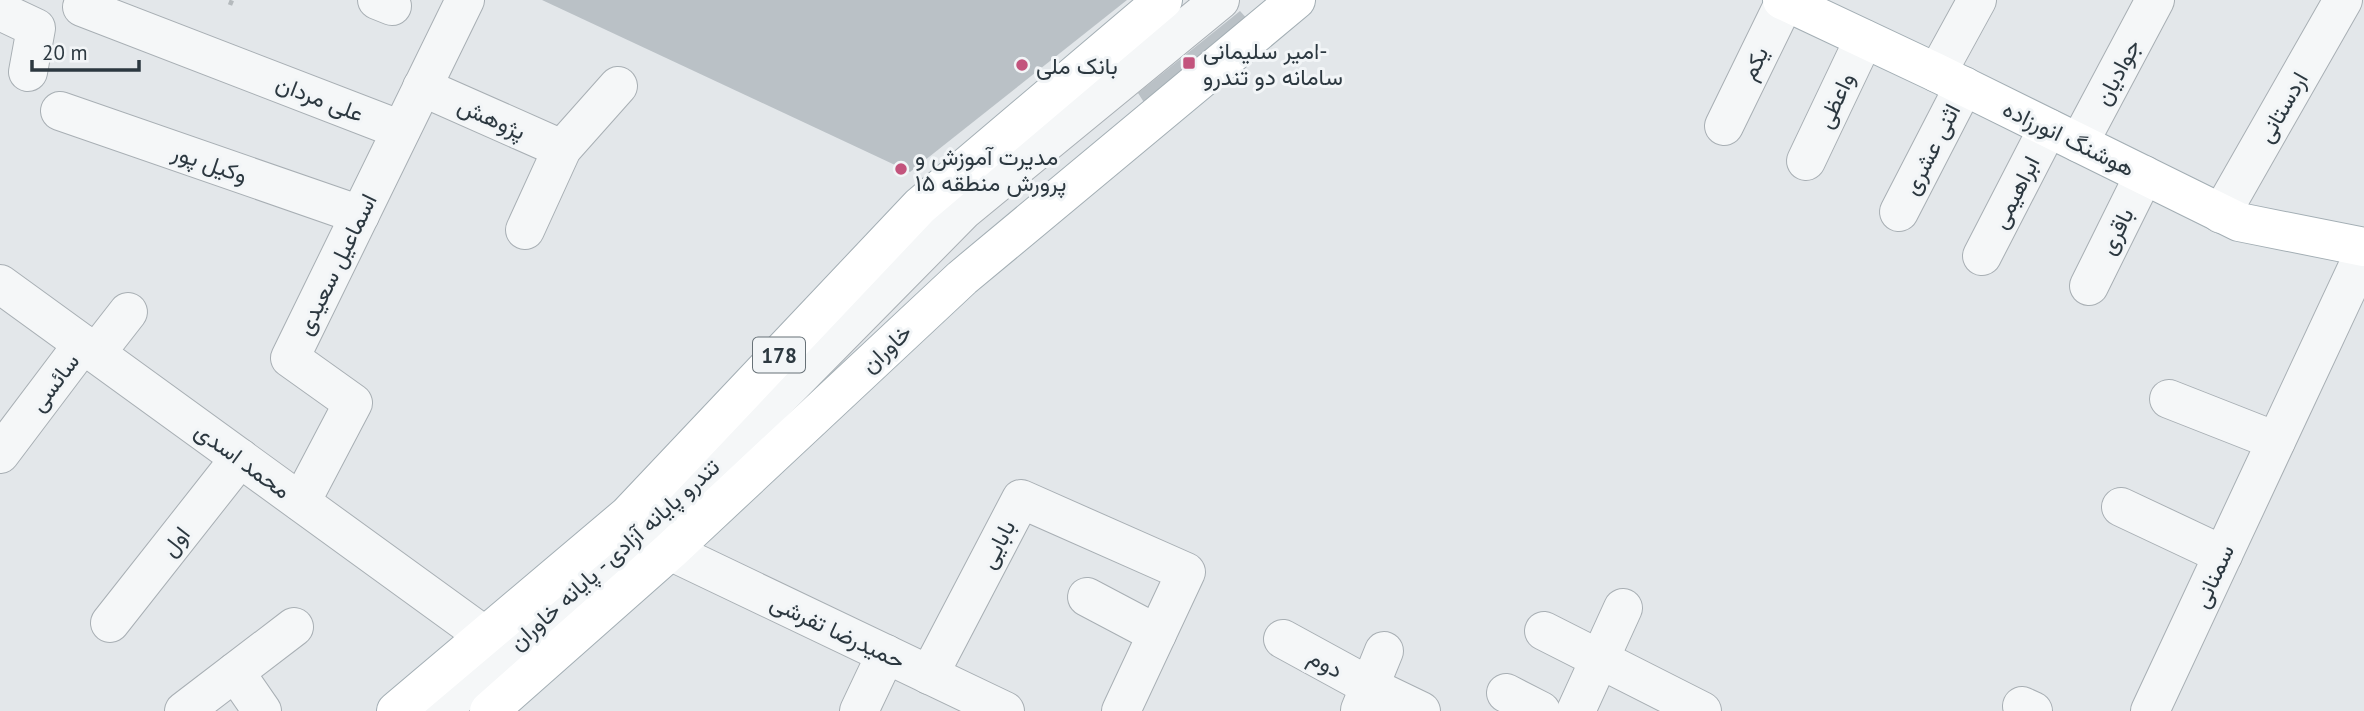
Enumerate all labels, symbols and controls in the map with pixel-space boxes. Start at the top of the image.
scale bar [32,28,138,72]
street label: جوادیان [2088,34,2147,111]
place label: امیر سلیمانی- سامانه دو تندرو [1203,36,1343,92]
text: 20 m [42,39,88,66]
street label: یکم [1734,42,1775,85]
place label: بانک ملی [1036,51,1118,80]
marker: امیر سلیمانی- سامانه دو تندرو [1181,55,1197,71]
marker: بانک ملی [1014,57,1030,73]
street label: اردستانی [2250,66,2315,148]
street label: علی مردان [272,68,368,129]
street label: واعظی [1810,68,1860,132]
street label: پژوهش [453,90,530,148]
street label: هوشنگ انورزاده [1998,94,2140,183]
street label: اثنی عشری [1896,99,1967,200]
street label: وکیل پور [167,136,251,191]
place label: مدیرت آموزش و پرورش منطقه ۱۵ [915,142,1066,199]
street label: ابراهیمی [1984,151,2046,234]
marker: مدیرت آموزش و پرورش منطقه ۱۵ [893,161,909,177]
street label: اسماعیل سعیدی [289,189,383,339]
street label: باقری [2092,203,2141,260]
street label: خاوران [855,317,918,379]
road number: 178 [753,338,805,372]
street label: سائسی [23,347,85,417]
street label: محمد اسدی [189,416,297,504]
street label: تندرو پایانه آزادی - پایانه خاوران [503,452,727,658]
street label: بابایی [973,515,1021,573]
street label: اول [154,520,197,562]
street label: سمنانی [2186,540,2240,612]
street label: حمیدرضا تفرشی [766,587,910,676]
street label: دوم [1303,642,1348,685]

